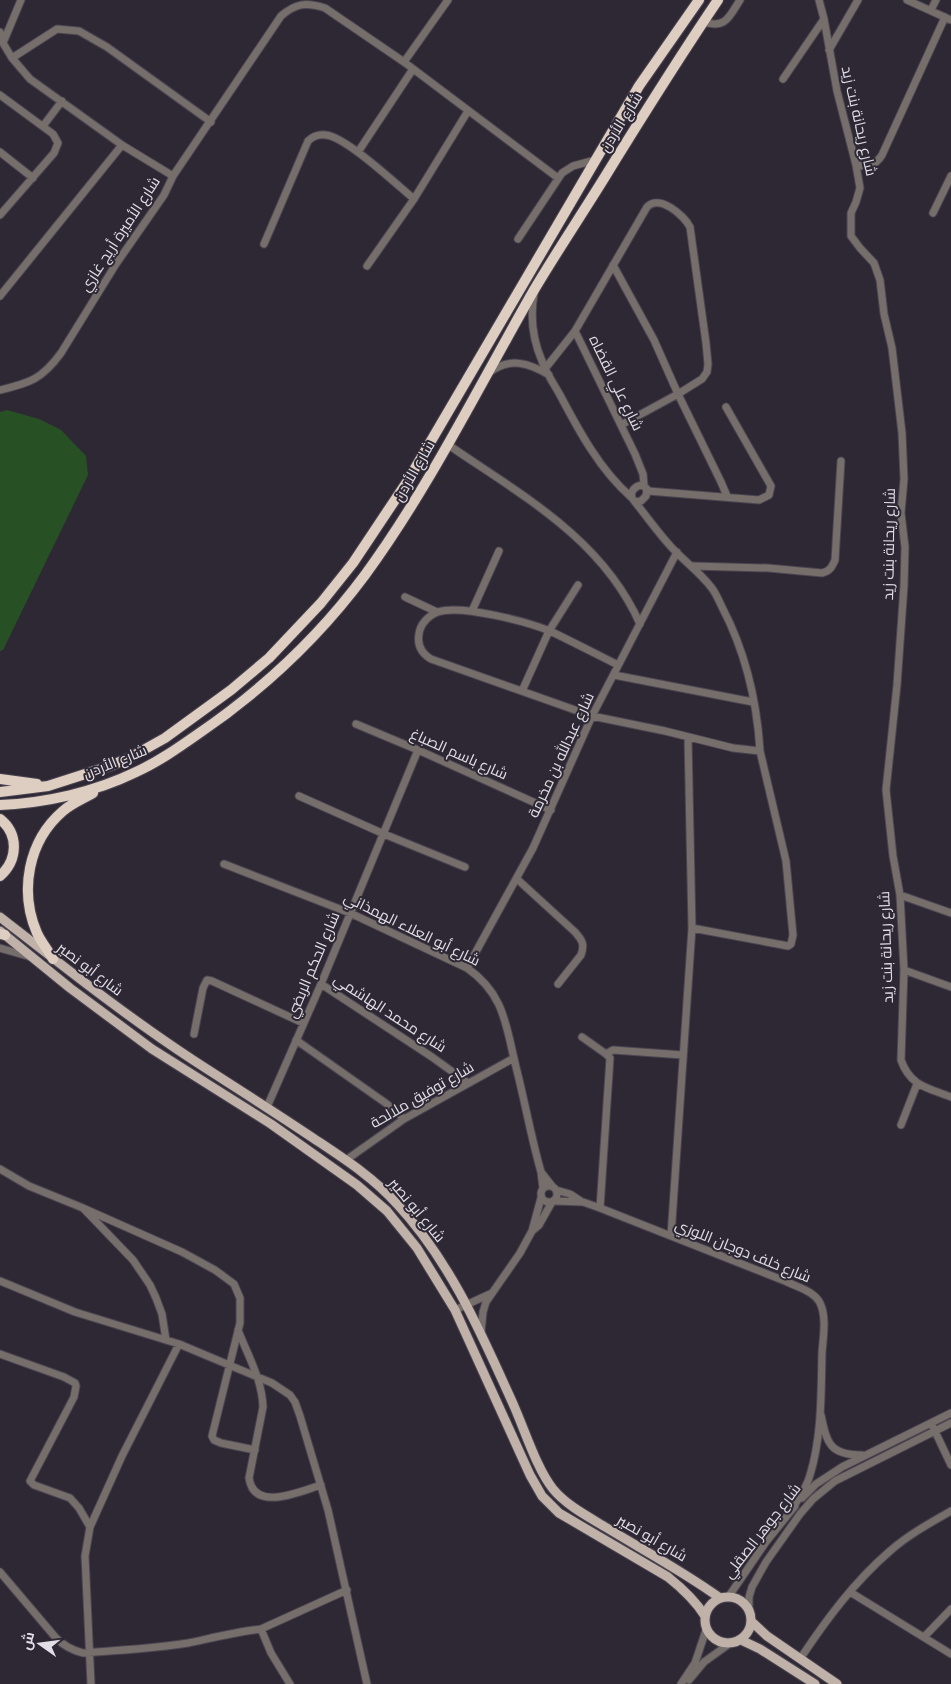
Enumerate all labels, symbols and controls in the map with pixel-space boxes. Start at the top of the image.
street label: شارع ريحانة بنت زيد [836,64,881,178]
street label: شارع الأردن [595,88,648,156]
street label: شارع الأميرة أريج غازي [75,173,166,296]
street label: شارع علي القضاه [582,332,648,435]
street label: شارع الأردن [389,437,440,506]
street label: شارع ريحانة بنت زيد [878,488,901,600]
street label: شارع عبدالله بن مخرمة [523,689,600,821]
street label: شارع باسم الصباغ [407,724,511,785]
street label: شارع الأردن [80,740,150,785]
street label: شارع أبو العلاء الهمذاني [340,887,483,972]
street label: شارع ريحانة بنت زيد [874,891,899,1003]
street label: شارع الحكم الربضي [282,909,346,1022]
street label: شارع أبو نصير [51,937,127,1001]
street label: شارع محمد الهاشمي [329,969,450,1059]
street label: شارع توفيق ملالحة [366,1057,478,1134]
street label: شارع أبو نصير [383,1173,450,1247]
street label: شارع خلف دوجان اللوزي [671,1215,814,1289]
street label: شارع جوهر الصقلي [719,1479,807,1584]
street label: شارع أبو نصير [612,1509,691,1567]
north arrow [15,1619,65,1669]
text: ش [16,1630,38,1652]

